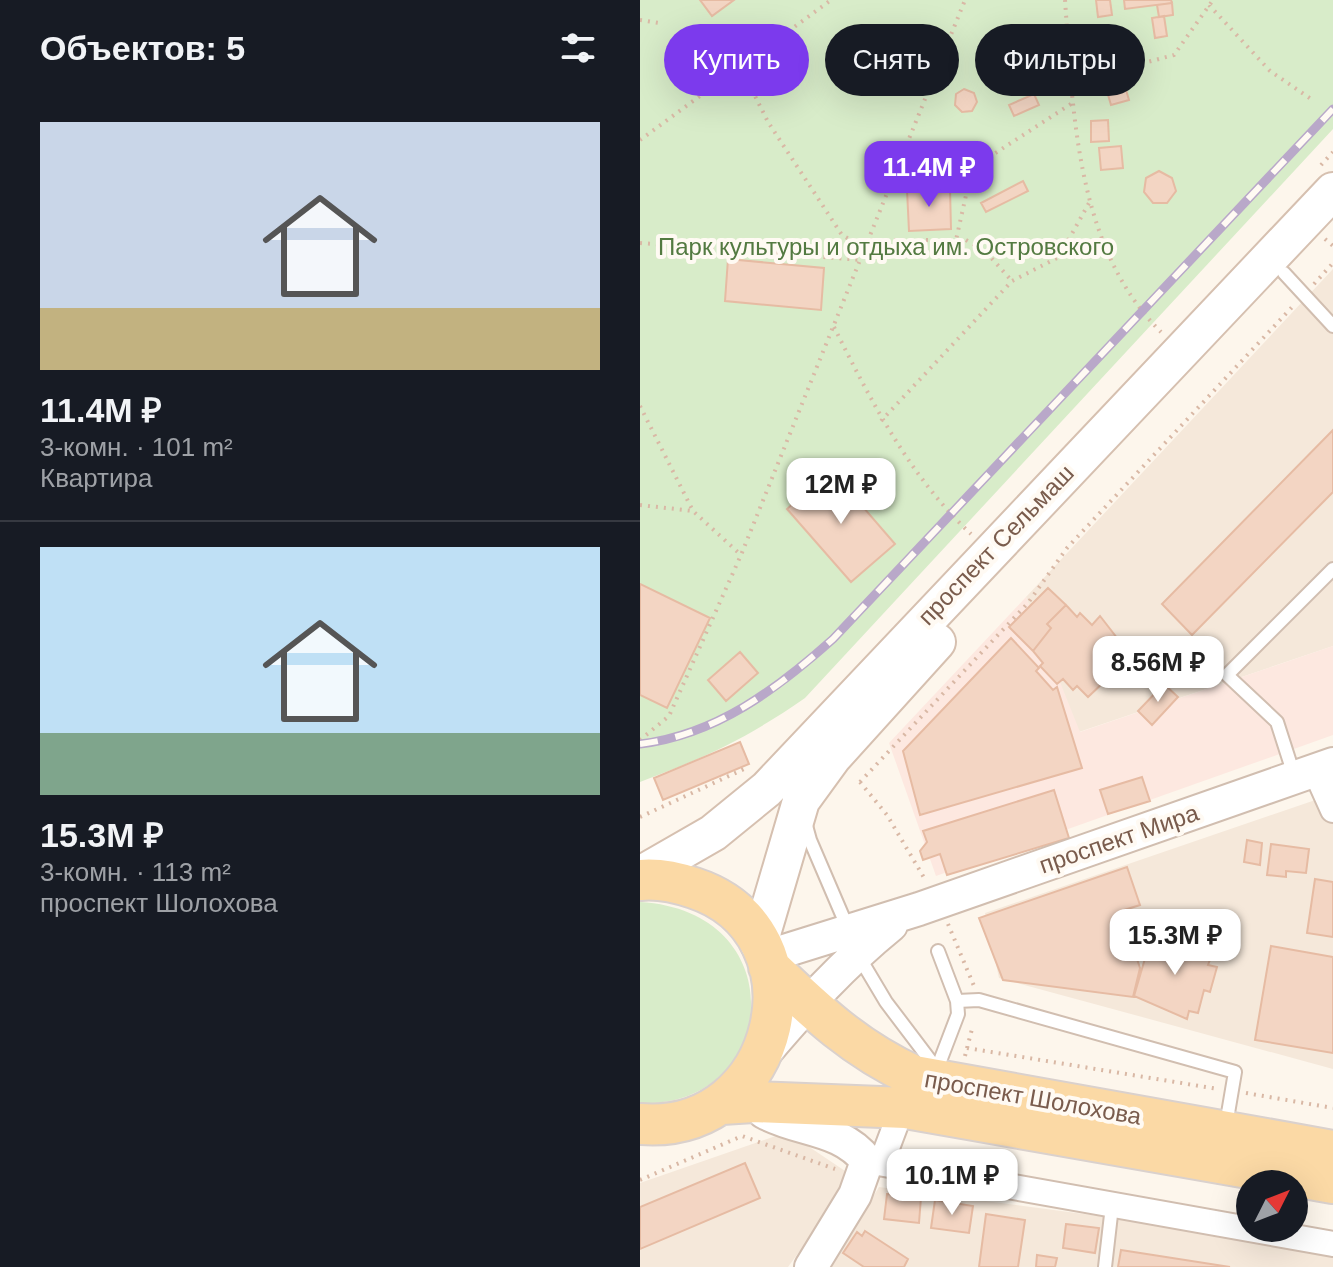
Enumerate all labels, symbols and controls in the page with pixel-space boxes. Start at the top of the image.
chip: Купить [664,24,809,96]
chip: Снять [825,24,959,96]
chip: Фильтры [975,24,1145,96]
icon: filters [556,26,600,70]
text: Объектов: 5 [40,29,245,67]
pin: 11.4M ₽ [855,141,1003,209]
text: 11.4M ₽ [882,152,976,182]
icon: home [248,174,392,318]
park label: Парк культуры и отдыха им. Островского [658,233,1114,260]
text: 11.4M ₽ [40,391,162,429]
text: 3-комн. · 101 m² [40,432,233,462]
pin: 12M ₽ [785,458,897,526]
street label: проспект Сельмаш [912,459,1079,630]
text: Квартира [40,463,152,493]
text: 12M ₽ [805,469,877,499]
icon: home [248,599,392,743]
pin: 8.56M ₽ [1084,636,1232,704]
text: 8.56M ₽ [1111,647,1205,677]
street label: проспект Мира [1036,798,1203,878]
text: 15.3M ₽ [40,816,164,854]
text: 3-комн. · 113 m² [40,857,231,887]
text: проспект Шолохова [40,888,278,918]
pin: 15.3M ₽ [1101,909,1249,977]
text: 15.3M ₽ [1128,920,1222,950]
street label: проспект Шолохова [923,1065,1144,1130]
pin: 10.1M ₽ [878,1149,1026,1217]
text: 10.1M ₽ [905,1160,999,1190]
north arrow [1236,1170,1308,1242]
map controls [1236,1170,1308,1242]

